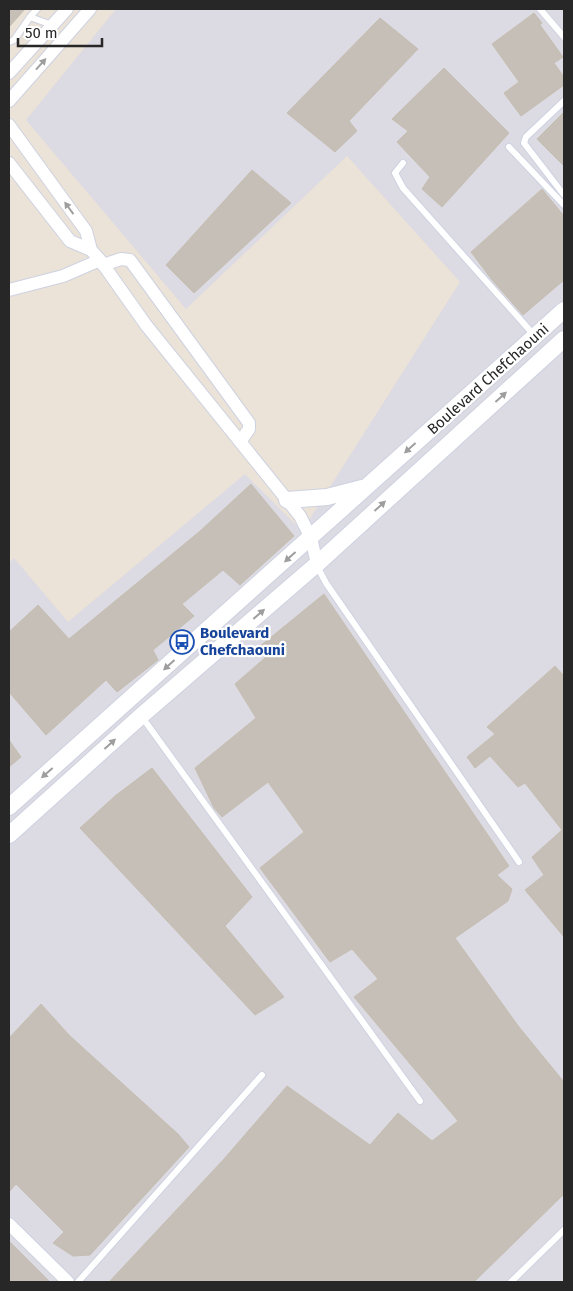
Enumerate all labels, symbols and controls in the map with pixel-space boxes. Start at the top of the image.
scale bar [18,15,101,47]
text: 50 m [25,24,58,42]
one-way arrow [35,59,47,71]
one-way arrow [64,201,74,215]
street label: Boulevard Chefchaouni [424,320,552,438]
one-way arrow [494,391,507,402]
one-way arrow [405,442,417,454]
one-way arrow [374,500,386,512]
one-way arrow [285,551,297,563]
one-way arrow [253,608,265,620]
place label: Boulevard Chefchaouni [200,624,285,659]
bus stop icon: Boulevard Chefchaouni [169,629,195,655]
one-way arrow [163,660,176,671]
one-way arrow [104,738,117,749]
one-way arrow [42,767,54,779]

